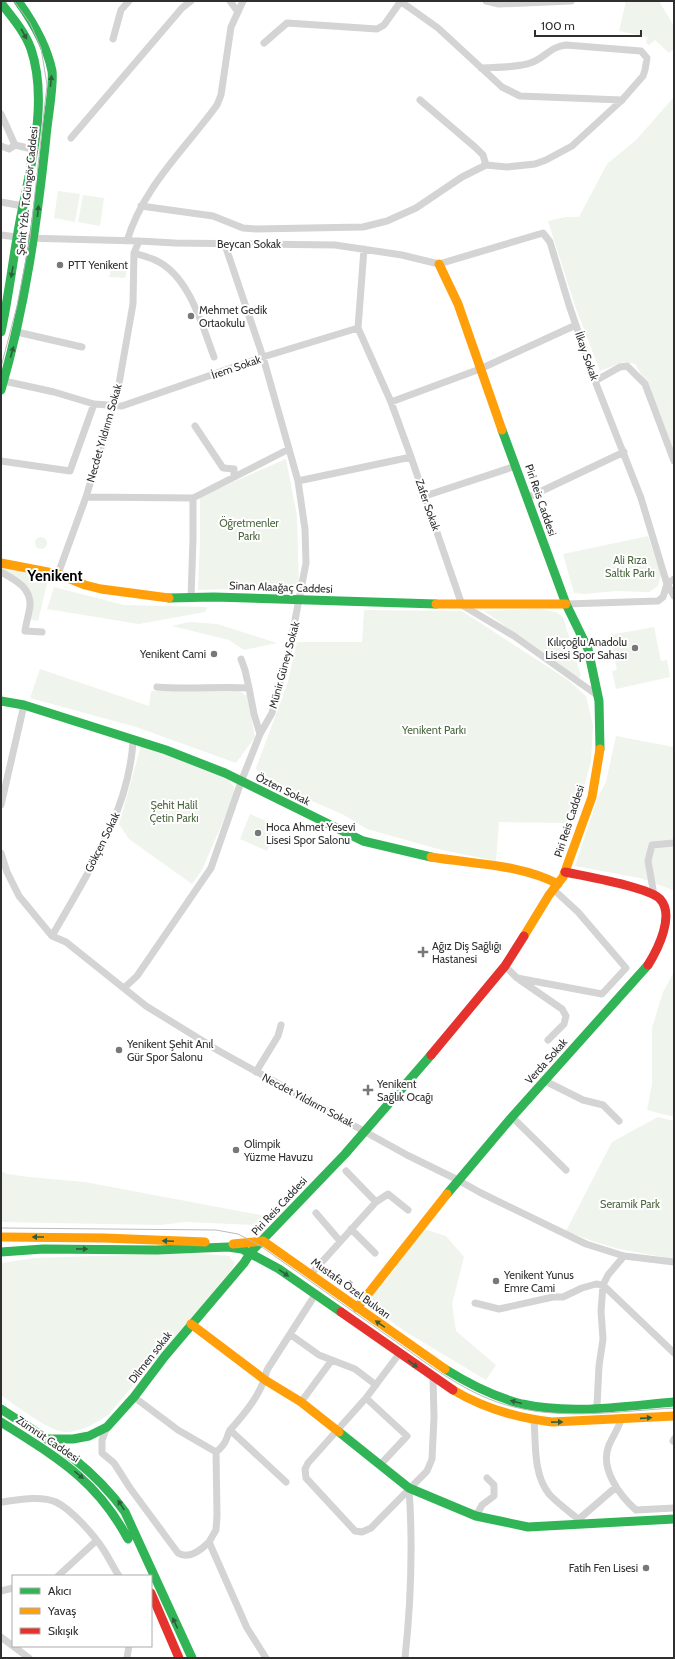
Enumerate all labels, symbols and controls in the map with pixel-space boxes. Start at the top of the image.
scale bar [535,12,641,38]
text: 100 m [541,18,575,33]
one-way arrow [21,28,28,40]
one-way arrow [48,75,54,87]
street label: Şehit Yzb. T.Güngör Caddesi [13,126,41,256]
one-way arrow [34,205,41,217]
street label: Beycan Sokak [217,237,281,251]
place label: PTT Yenikent [68,258,128,272]
marker: PTT Yenikent [55,260,65,270]
one-way arrow [9,266,15,278]
place label: Mehmet Gedik Ortaokulu [199,303,267,330]
marker: Mehmet Gedik Ortaokulu [186,311,196,321]
street label: İlkay Sokak [572,330,602,382]
one-way arrow [9,346,15,358]
street label: İrem Sokak [209,352,263,382]
street label: Necdet Yıldırım Sokak [83,382,125,484]
street label: Piri Reis Caddesi [522,462,560,538]
street label: Zafer Sokak [413,477,443,533]
park label: Öğretmenler Parkı [219,516,279,543]
park label: Ali Rıza Saltık Parkı [605,553,655,580]
district label: Yenikent [26,567,83,585]
street label: Sinan Alaağaç Caddesi [229,578,333,596]
street label: Münir Güney Sokak [266,620,302,710]
place label: Kılıçoğlu Anadolu Lisesi Spor Sahası [545,635,627,662]
marker: Kılıçoğlu Anadolu Lisesi Spor Sahası [630,643,640,653]
place label: Yenikent Cami [139,647,206,661]
marker: Yenikent Cami [209,649,219,659]
park label: Yenikent Parkı [401,723,466,737]
street label: Özten Sokak [253,770,313,808]
street label: Piri Reis Caddesi [551,783,587,859]
park label: Şehit Halil Çetin Parkı [149,798,199,825]
street label: Gökçen Sokak [82,810,123,874]
place label: Hoca Ahmet Yesevi Lisesi Spor Salonu [266,820,355,847]
marker: Hoca Ahmet Yesevi Lisesi Spor Salonu [253,828,263,838]
place label: Ağız Diş Sağlığı Hastanesi [432,939,501,966]
marker: Ağız Diş Sağlığı Hastanesi [417,946,429,958]
street label: Verda Sokak [522,1035,570,1087]
place label: Yenikent Şehit Anıl Gür Spor Salonu [126,1037,214,1064]
marker: Yenikent Şehit Anıl Gür Spor Salonu [114,1045,124,1055]
street label: Necdet Yıldırım Sokak [260,1070,356,1130]
place label: Yenikent Sağlık Ocağı [376,1077,433,1104]
marker: Yenikent Sağlık Ocağı [362,1084,374,1096]
place label: Olimpik Yüzme Havuzu [243,1137,313,1164]
marker: Olimpik Yüzme Havuzu [231,1145,241,1155]
street label: Piri Reis Caddesi [248,1174,310,1238]
park label: Seramik Park [600,1197,660,1211]
one-way arrow [31,1234,44,1240]
one-way arrow [162,1237,174,1244]
one-way arrow [76,1246,89,1252]
street label: Mustafa Özel Bulvarı [309,1254,393,1322]
place label: Yenikent Yunus Emre Cami [503,1268,574,1295]
one-way arrow [279,1269,289,1277]
marker: Yenikent Yunus Emre Cami [491,1276,501,1286]
one-way arrow [375,1320,385,1328]
street label: Dilmen sokak [125,1328,175,1386]
one-way arrow [408,1360,418,1368]
one-way arrow [510,1399,522,1405]
street label: Zümrüt Caddesi [14,1413,82,1465]
one-way arrow [640,1414,652,1421]
one-way arrow [551,1418,563,1425]
one-way arrow [74,1470,85,1479]
one-way arrow [117,1499,124,1511]
place label: Fatih Fen Lisesi [569,1561,638,1575]
marker: Fatih Fen Lisesi [641,1563,651,1573]
legend [12,1575,152,1647]
text: Akıcı [48,1583,71,1598]
text: Yavaş [47,1603,76,1618]
one-way arrow [172,1616,178,1628]
text: Sıkışık [48,1623,79,1638]

